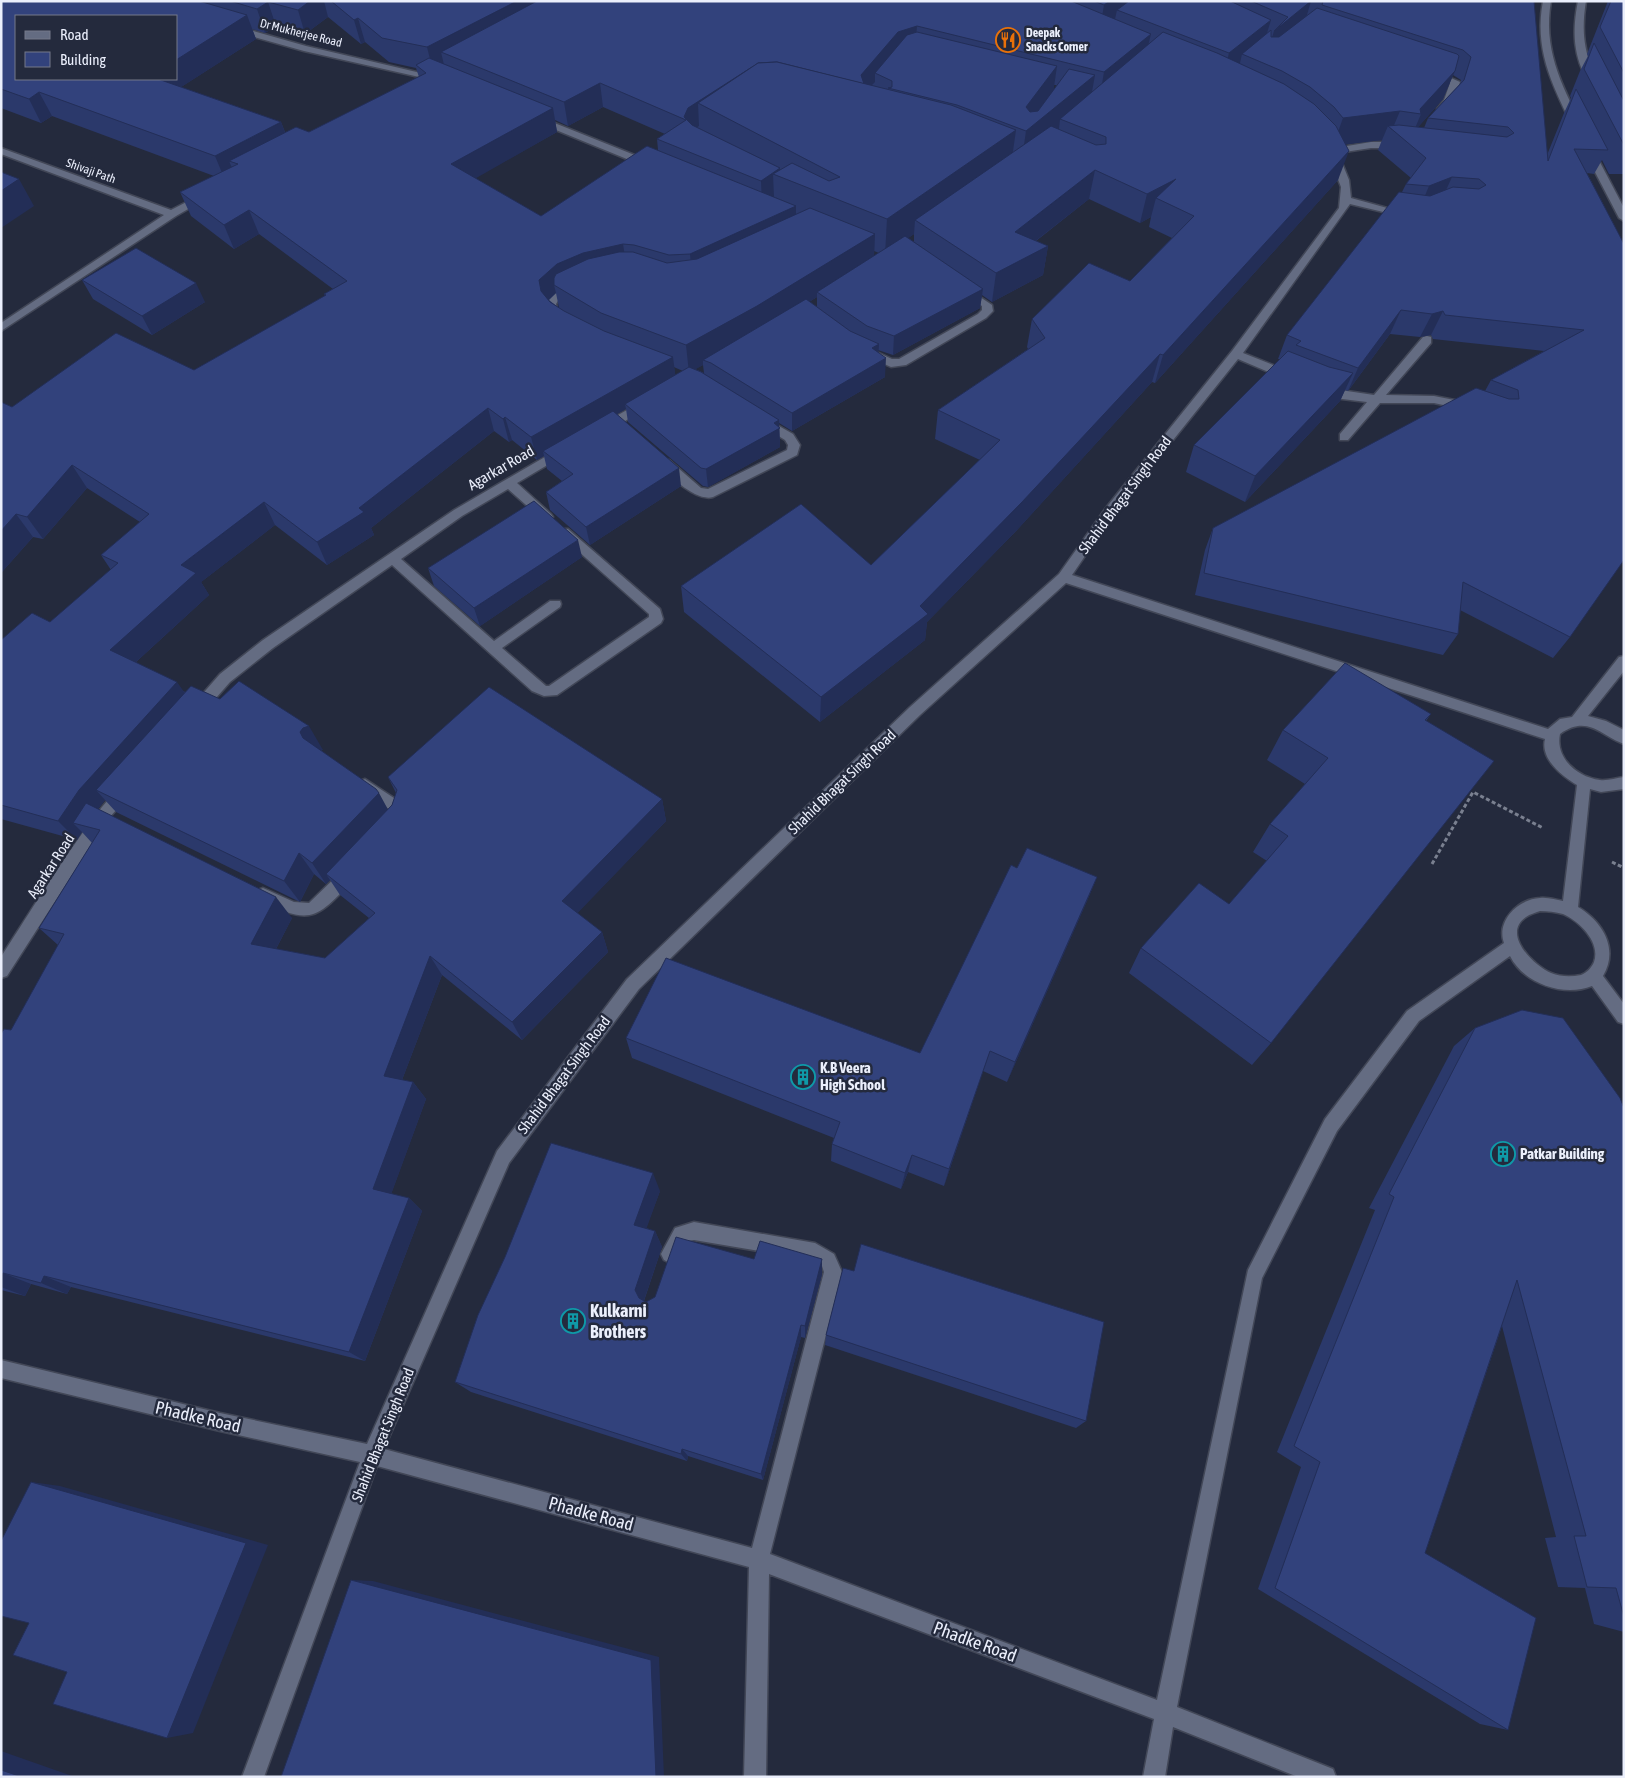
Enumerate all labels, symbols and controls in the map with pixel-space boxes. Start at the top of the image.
legend [15,15,178,80]
street label: Dr Mukherjee Road [259,16,343,50]
text: Road [60,26,89,43]
place label: Deepak Snacks Corner [1026,26,1088,54]
restaurant icon: Deepak Snacks Corner [995,27,1021,53]
text: Building [60,51,106,68]
street label: Shivaji Path [64,156,118,186]
street label: Shahid Bhagat Singh Road [1075,433,1174,557]
street label: Agarkar Road [465,442,537,493]
street label: Shahid Bhagat Singh Road [784,726,899,837]
street label: Agarkar Road [23,830,78,901]
street label: Shahid Bhagat Singh Road [514,1013,613,1137]
place label: K.B Veera High School [820,1059,886,1093]
building icon: K.B Veera High School [790,1064,816,1090]
building icon: Patkar Building [1490,1141,1516,1167]
place label: Patkar Building [1520,1145,1605,1162]
place label: Kulkarni Brothers [590,1300,647,1342]
building icon: Kulkarni Brothers [560,1308,586,1334]
street label: Shahid Bhagat Singh Road [348,1365,417,1504]
street label: Phadke Road [153,1396,243,1437]
street label: Phadke Road [546,1492,636,1535]
street label: Phadke Road [931,1617,1020,1666]

